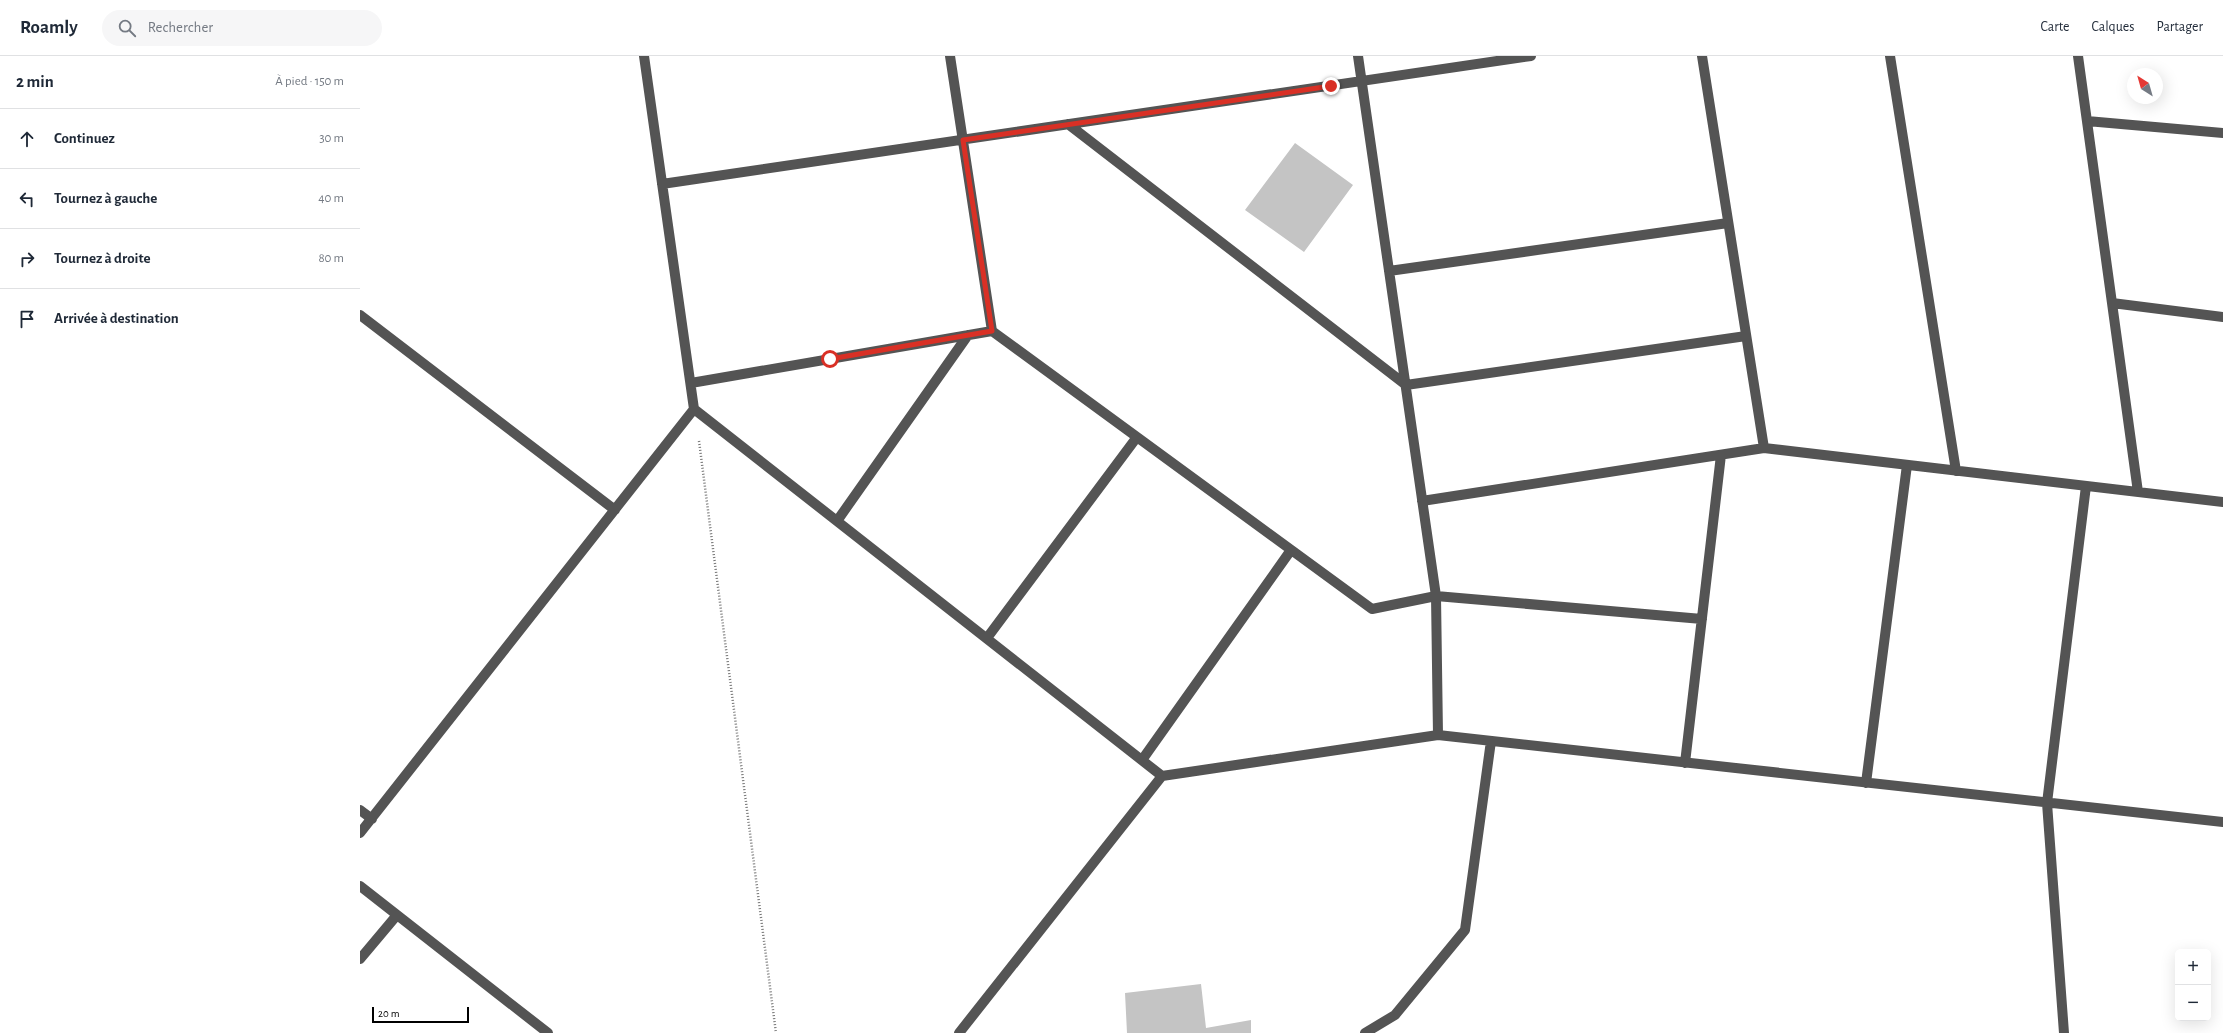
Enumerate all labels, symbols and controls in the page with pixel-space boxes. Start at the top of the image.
search box [102,10,382,46]
icon: search [116,17,138,39]
text: Roamly [20,18,78,37]
text: Rechercher [148,20,213,35]
text: Carte [2041,20,2069,34]
text: Calques [2091,20,2135,34]
text: Partager [2157,20,2203,34]
north arrow [2127,68,2163,104]
text: 2 min [16,73,54,90]
text: À pied · 150 m [275,75,344,88]
route end [1322,77,1340,95]
icon: ahead [16,128,38,150]
text: Continuez [54,131,115,146]
text: 30 m [319,132,344,145]
icon: left [16,188,38,210]
text: Tournez à gauche [54,191,157,206]
text: 40 m [318,192,344,205]
icon: right [16,248,38,270]
text: Tournez à droite [54,251,151,266]
text: 80 m [318,252,344,265]
icon: arrive [16,308,38,330]
text: Arrivée à destination [54,311,179,326]
route start [821,350,839,368]
map controls [2175,949,2211,1021]
button: + [2175,949,2211,985]
button: − [2175,985,2211,1021]
scale bar [372,1005,469,1024]
text: 20 m [378,1008,399,1019]

